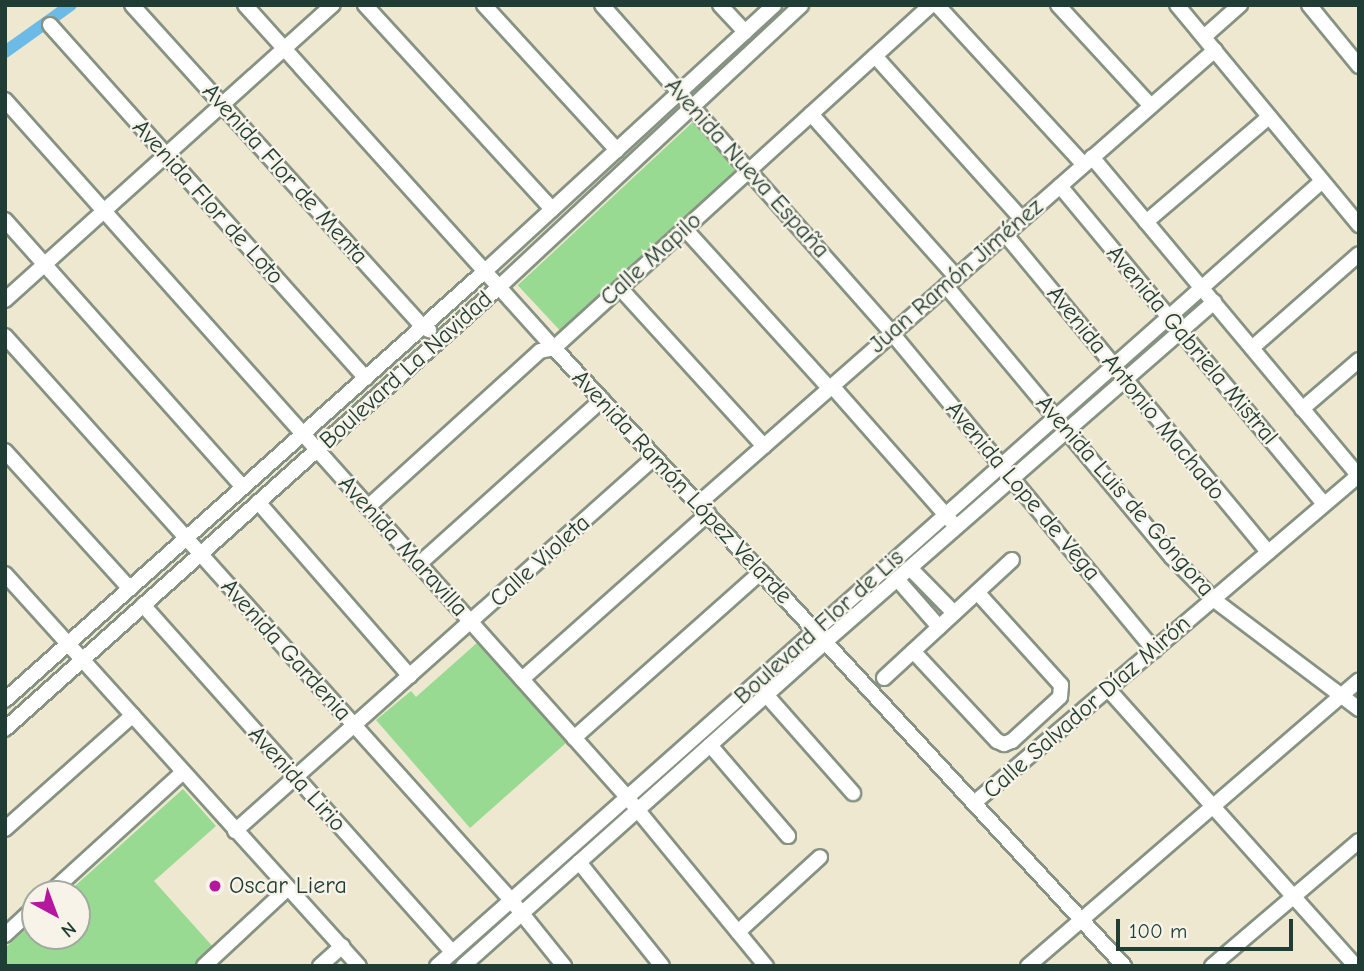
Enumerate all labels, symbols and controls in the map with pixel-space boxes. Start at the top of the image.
street label: Avenida Nueva España [658,72,836,264]
street label: Avenida Flor de Menta [196,78,374,270]
street label: Avenida Flor de Loto [126,113,290,291]
street label: Juan Ramón Jiménez [863,193,1049,359]
street label: Calle Mapilo [594,206,708,312]
street label: Avenida Gabriela Mistral [1100,239,1284,451]
street label: Avenida Antonio Machado [1041,280,1231,506]
street label: Boulevard La Navidad [314,285,498,455]
street label: Avenida Ramón López Velarde [566,364,798,610]
street label: Avenida Luis de Góngora [1030,389,1220,603]
street label: Avenida Lope de Vega [939,395,1107,587]
street label: Avenida Maravilla [332,470,474,622]
street label: Calle Violeta [484,509,596,613]
street label: Boulevard Flor de Lis [728,543,910,711]
street label: Avenida Gardenia [215,573,357,727]
street label: Calle Salvador Díaz Mirón [977,609,1197,805]
street label: Avenida Lirio [242,720,352,838]
place label: Oscar Liera [229,872,347,900]
marker: Oscar Liera [207,878,223,894]
north arrow [21,880,91,950]
scale bar [1119,904,1296,948]
text: N [57,917,80,942]
text: 100 m [1129,919,1187,943]

